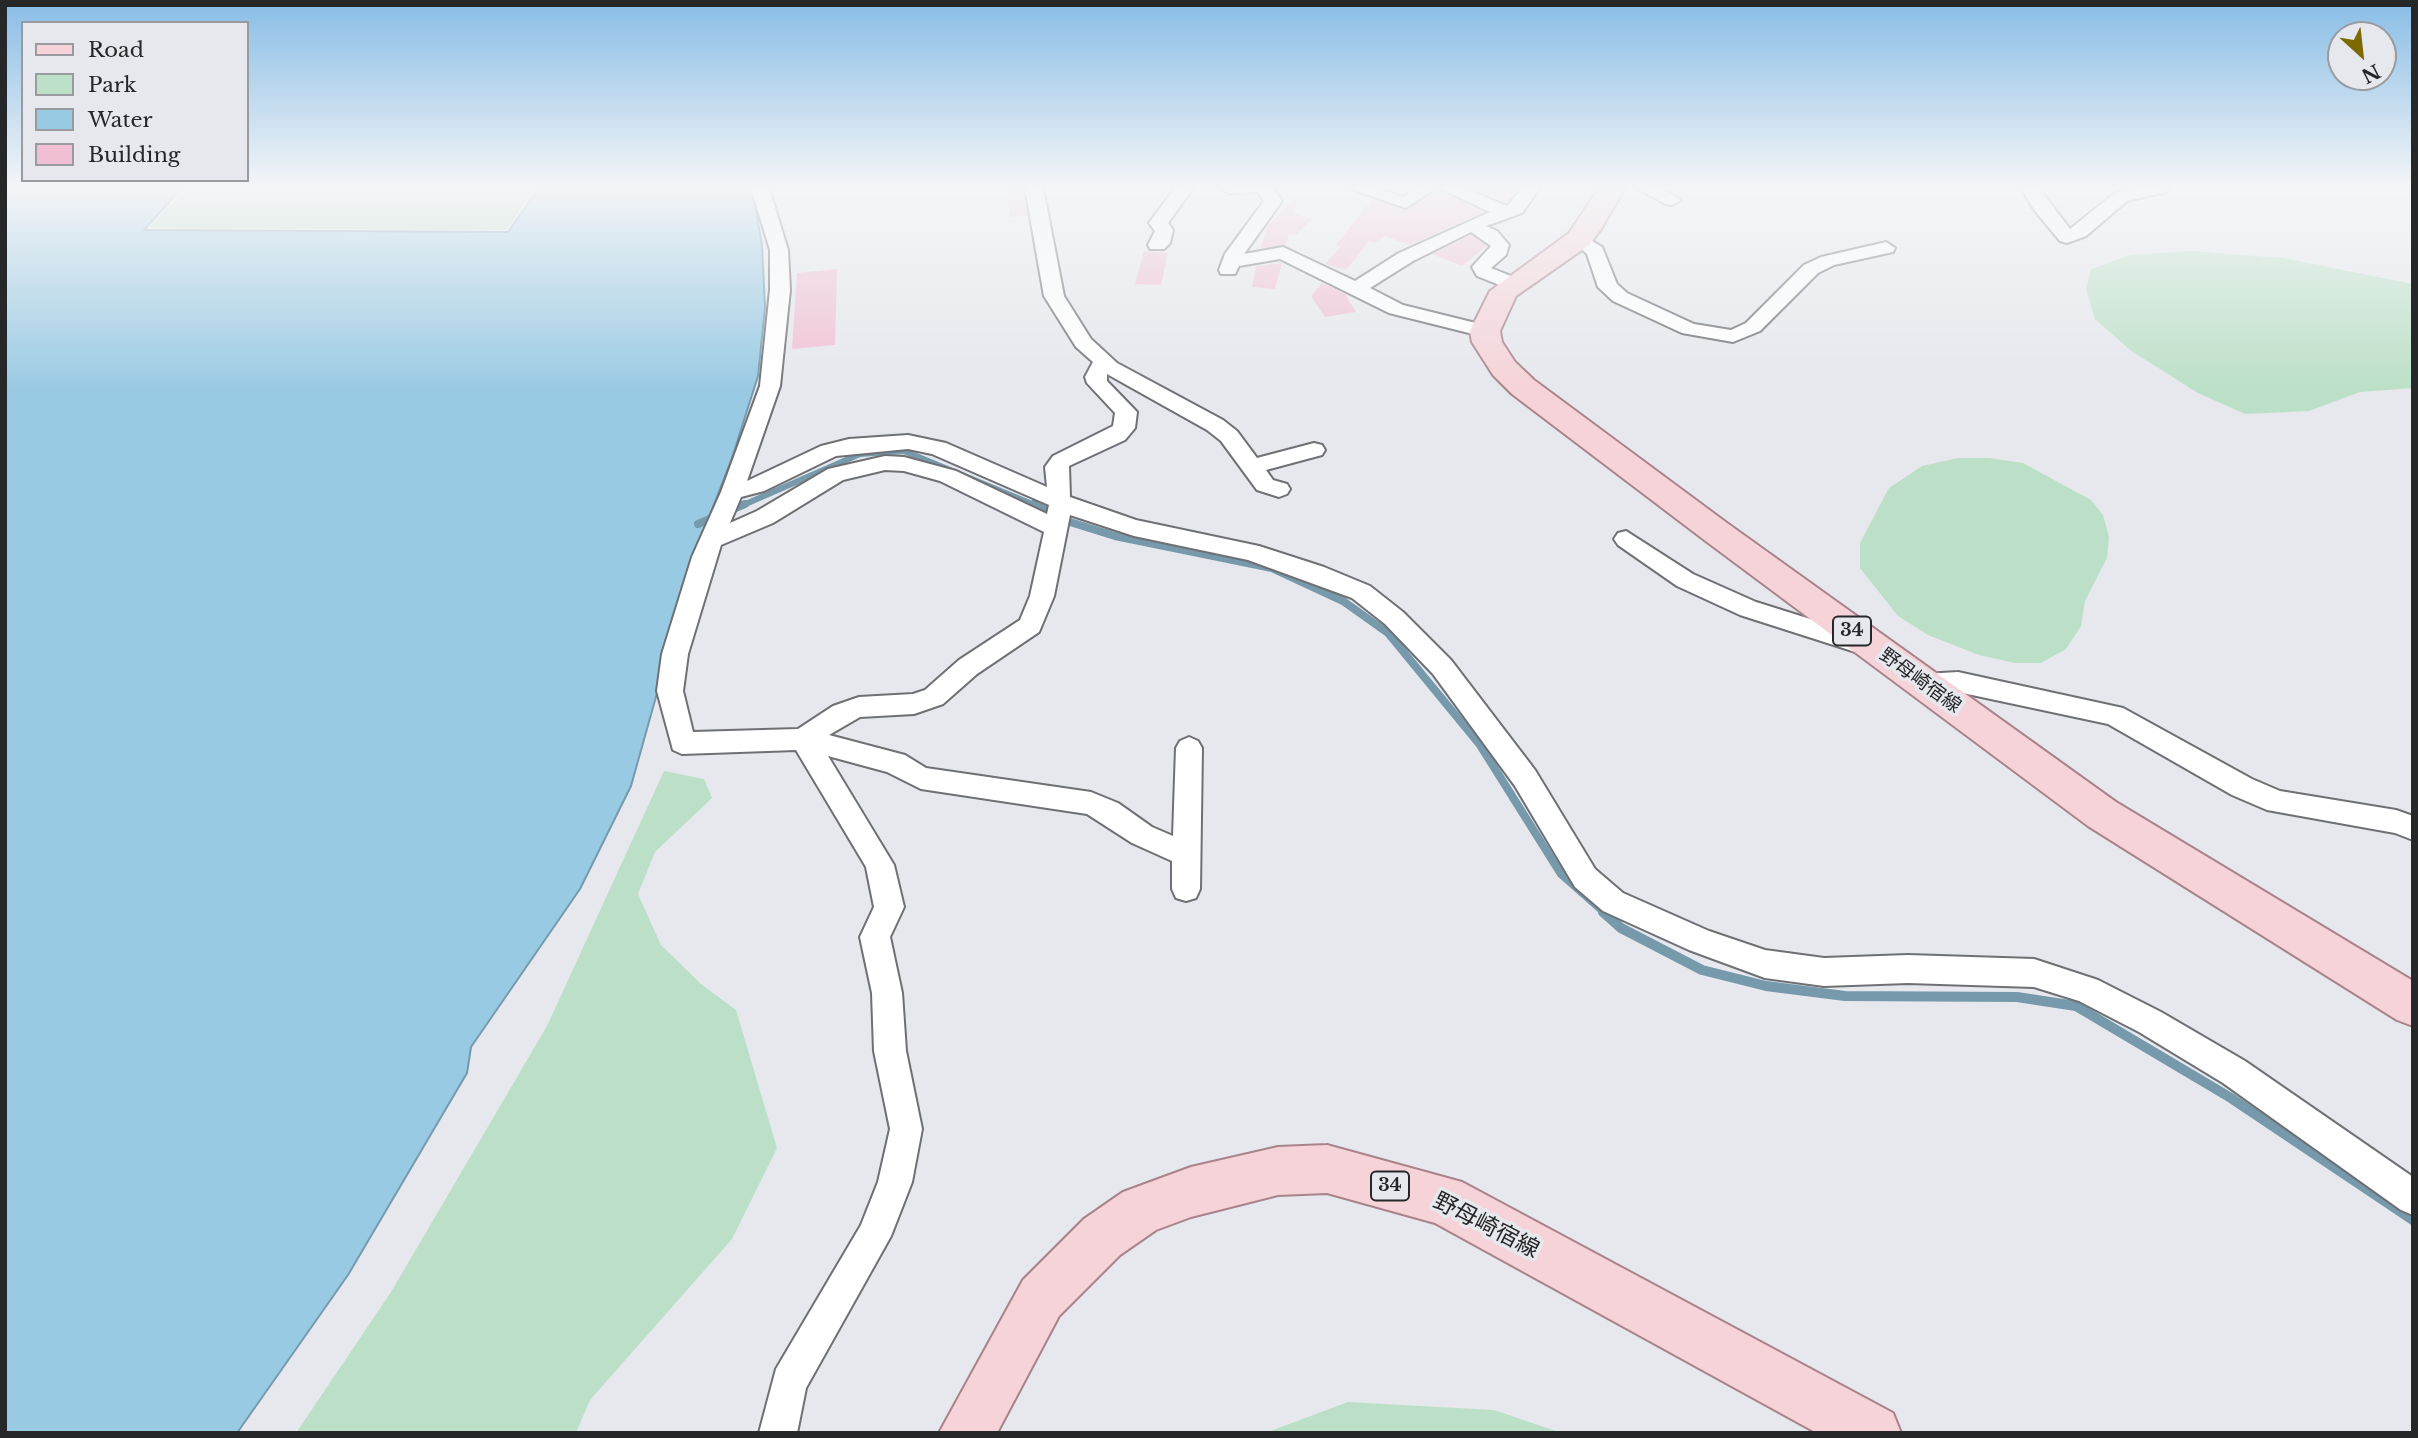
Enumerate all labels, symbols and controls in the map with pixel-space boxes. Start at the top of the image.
legend [21,21,248,182]
north arrow [2327,21,2397,91]
text: Road [88,37,144,63]
text: N [2358,59,2384,88]
text: Park [88,72,137,98]
text: Water [88,107,152,133]
text: Building [88,142,180,168]
road number: 34 [1833,616,1871,646]
street label: 野母崎宿線 [1875,644,1965,718]
road number: 34 [1371,1171,1409,1200]
street label: 野母崎宿線 [1429,1188,1543,1264]

